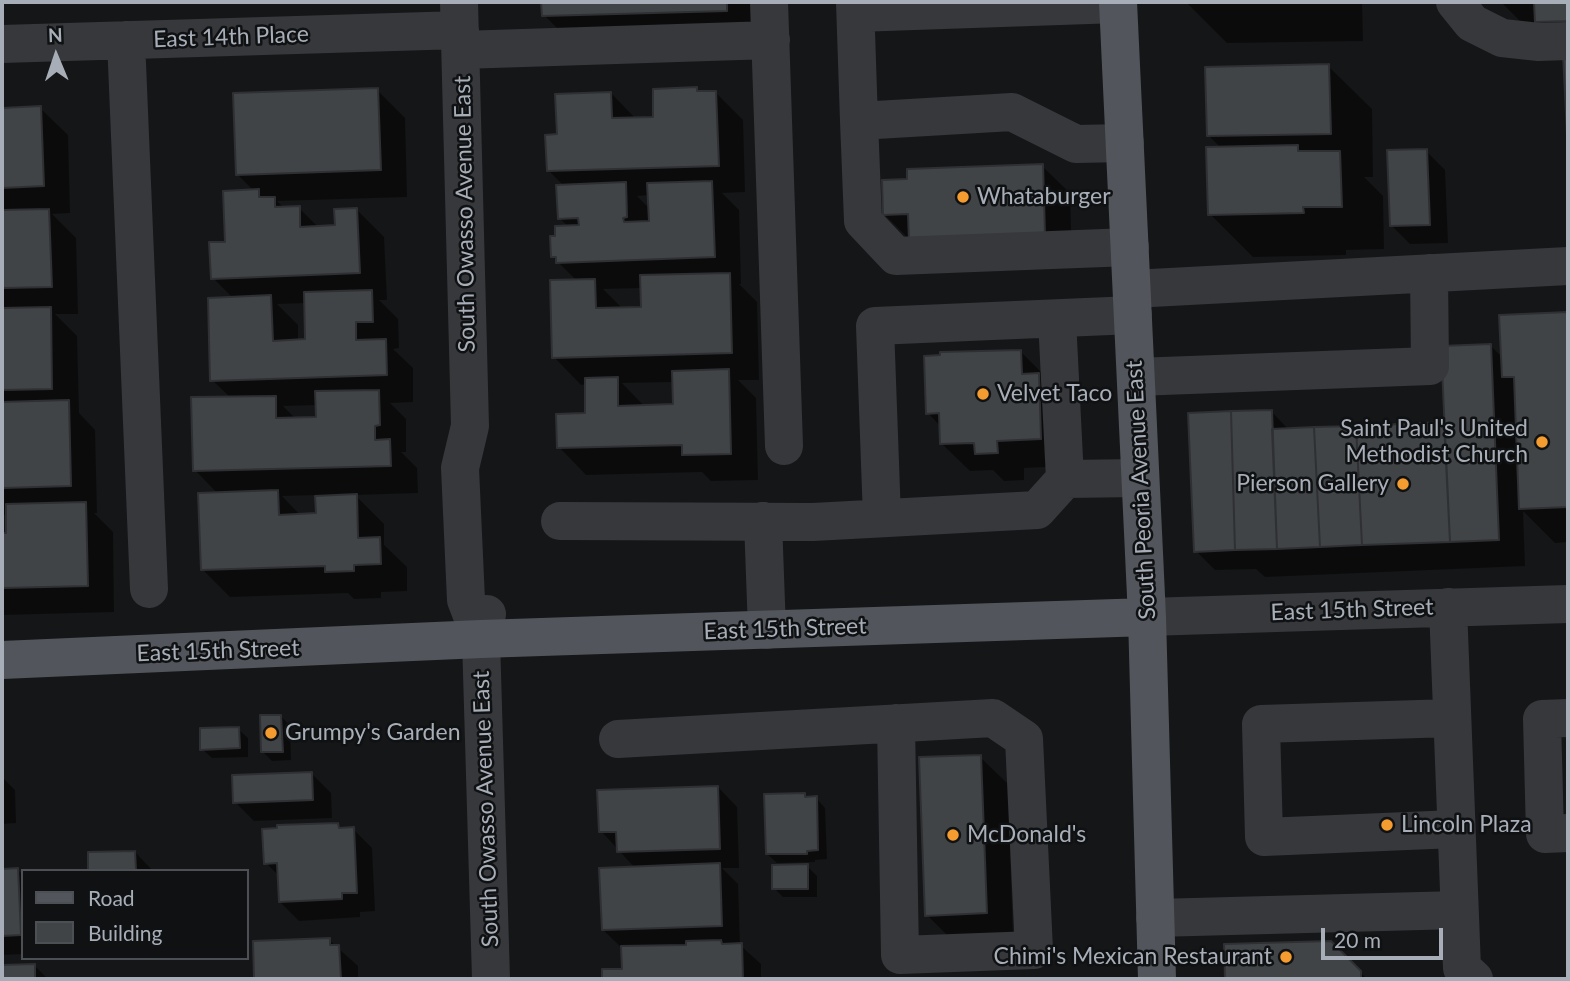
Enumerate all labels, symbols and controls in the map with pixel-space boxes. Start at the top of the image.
street label: East 14th Place [153,20,309,54]
north arrow [21,21,91,91]
text: N [48,23,63,46]
street label: South Owasso Avenue East [449,75,481,353]
place label: Whataburger [977,183,1111,211]
marker: Whataburger [955,189,971,205]
street label: South Peoria Avenue East [1120,360,1162,620]
place label: Velvet Taco [997,380,1112,408]
marker: Velvet Taco [975,386,991,402]
place label: Saint Paul's United Methodist Church [1340,415,1528,469]
marker: Saint Paul's United Methodist Church [1534,434,1550,450]
place label: Pierson Gallery [1236,470,1389,498]
marker: Pierson Gallery [1395,476,1411,492]
street label: East 15th Street [1270,593,1434,627]
street label: East 15th Street [703,612,867,646]
street label: East 15th Street [136,634,300,668]
street label: South Owasso Avenue East [467,670,505,948]
place label: Grumpy's Garden [285,719,460,747]
marker: Grumpy's Garden [263,725,279,741]
place label: Lincoln Plaza [1401,811,1532,839]
marker: Lincoln Plaza [1379,817,1395,833]
place label: McDonald's [967,821,1086,849]
marker: McDonald's [945,827,961,843]
legend [21,869,248,960]
text: Road [88,885,135,910]
scale bar [1325,914,1448,958]
text: Building [88,920,163,945]
text: 20 m [1334,927,1381,952]
place label: Chimi's Mexican Restaurant [994,943,1272,971]
marker: Chimi's Mexican Restaurant [1278,949,1294,965]

